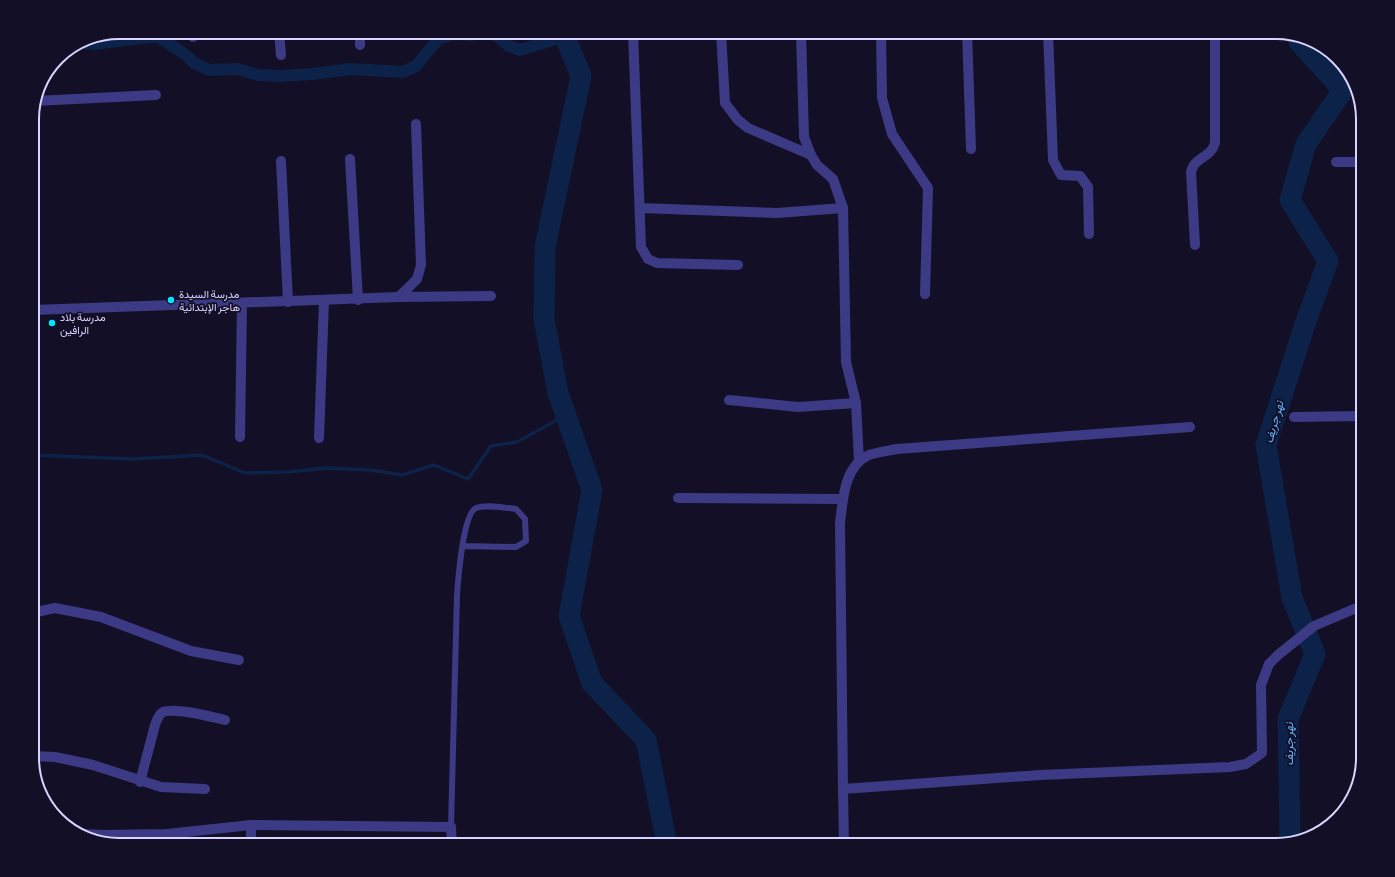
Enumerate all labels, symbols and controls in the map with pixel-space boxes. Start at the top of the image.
place label: مدرسة السيدة هاجر الإبتدائية [179,288,240,314]
marker: مدرسة السيدة هاجر الإبتدائية [166,295,176,305]
place label: مدرسة بلاد الرافين [60,311,106,337]
marker: مدرسة بلاد الرافين [47,318,57,328]
water label: نهر جريف [1261,399,1288,445]
water label: نهر جريف [1282,722,1297,766]

